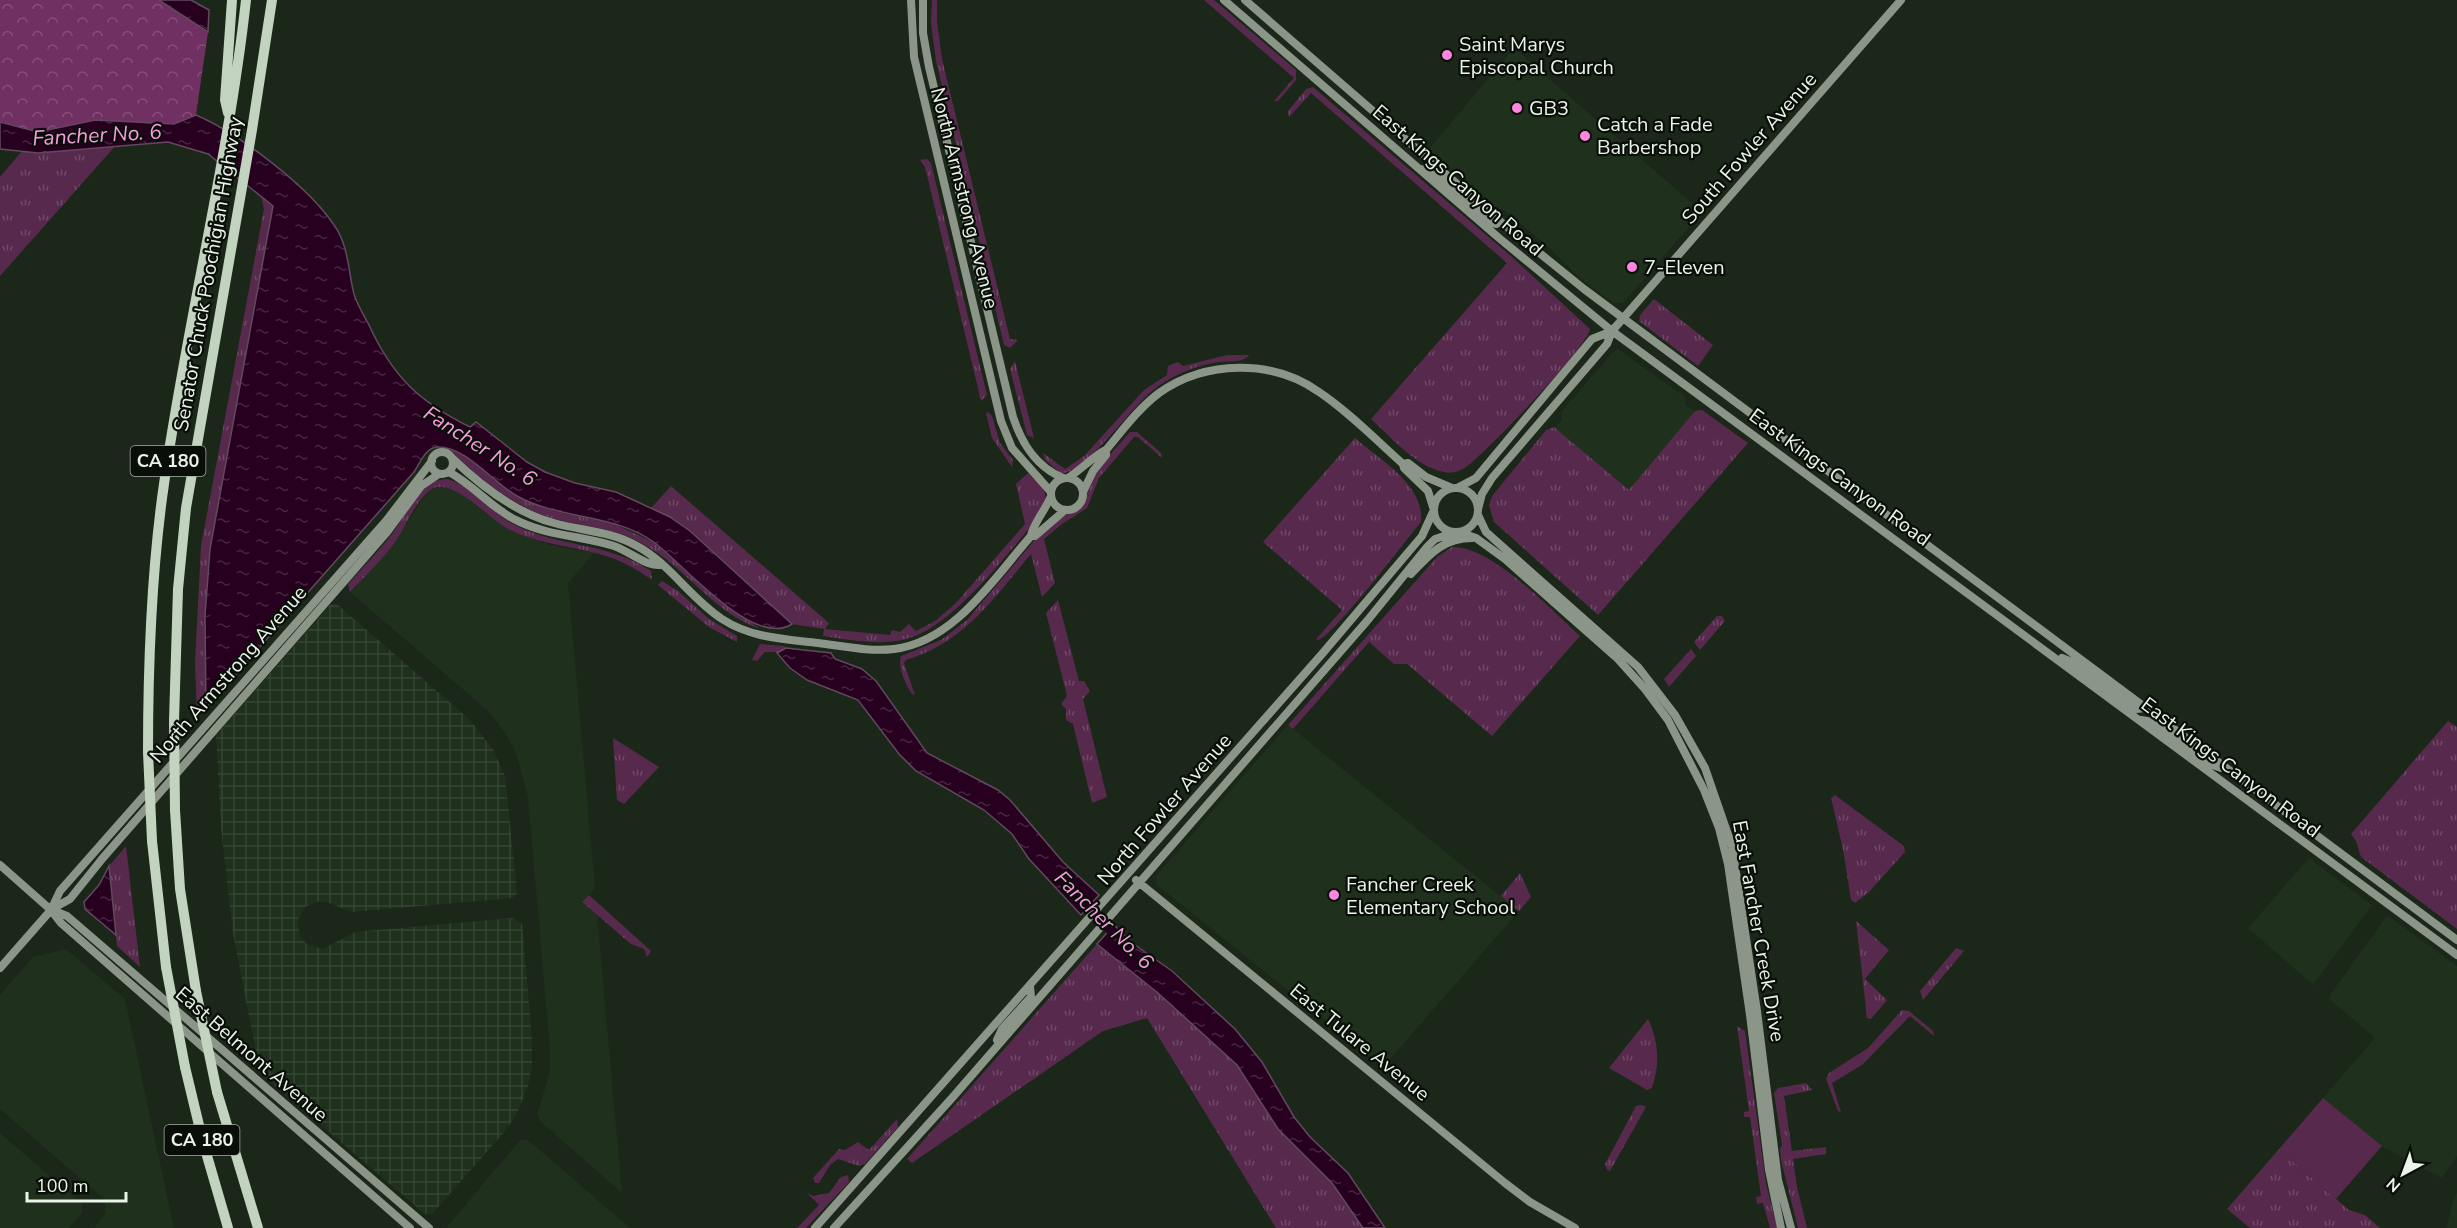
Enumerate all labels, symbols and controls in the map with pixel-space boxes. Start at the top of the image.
place label: Saint Marys Episcopal Church [1459,31,1614,81]
marker: Saint Marys Episcopal Church [1440,48,1454,62]
street label: South Fowler Avenue [1676,67,1823,230]
street label: North Armstrong Avenue [924,85,1005,311]
place label: GB3 [1529,95,1569,122]
street label: East Kings Canyon Road [1367,99,1549,262]
marker: GB3 [1510,101,1524,115]
place label: Catch a Fade Barbershop [1597,111,1713,161]
street label: Senator Chuck Poochigian Highway [167,114,250,434]
water label: Fancher No. 6 [32,118,163,152]
marker: Catch a Fade Barbershop [1578,129,1592,143]
place label: 7-Eleven [1644,254,1725,281]
marker: 7-Eleven [1625,260,1639,274]
water label: Fancher No. 6 [418,399,542,493]
street label: East Kings Canyon Road [1744,402,1936,552]
road number: CA 180 [130,446,206,476]
street label: North Armstrong Avenue [144,580,313,769]
street label: East Kings Canyon Road [2136,691,2326,844]
street label: North Fowler Avenue [1091,728,1238,891]
street label: East Fancher Creek Drive [1726,818,1791,1044]
water label: Fancher No. 6 [1048,864,1160,976]
place label: Fancher Creek Elementary School [1346,871,1515,921]
marker: Fancher Creek Elementary School [1327,888,1341,902]
street label: East Tulare Avenue [1284,977,1435,1107]
street label: East Belmont Avenue [170,981,334,1128]
road number: CA 180 [164,1125,240,1155]
north arrow [2373,1144,2433,1204]
scale bar [27,1165,126,1203]
text: N [2382,1172,2406,1197]
text: 100 m [36,1174,88,1198]

